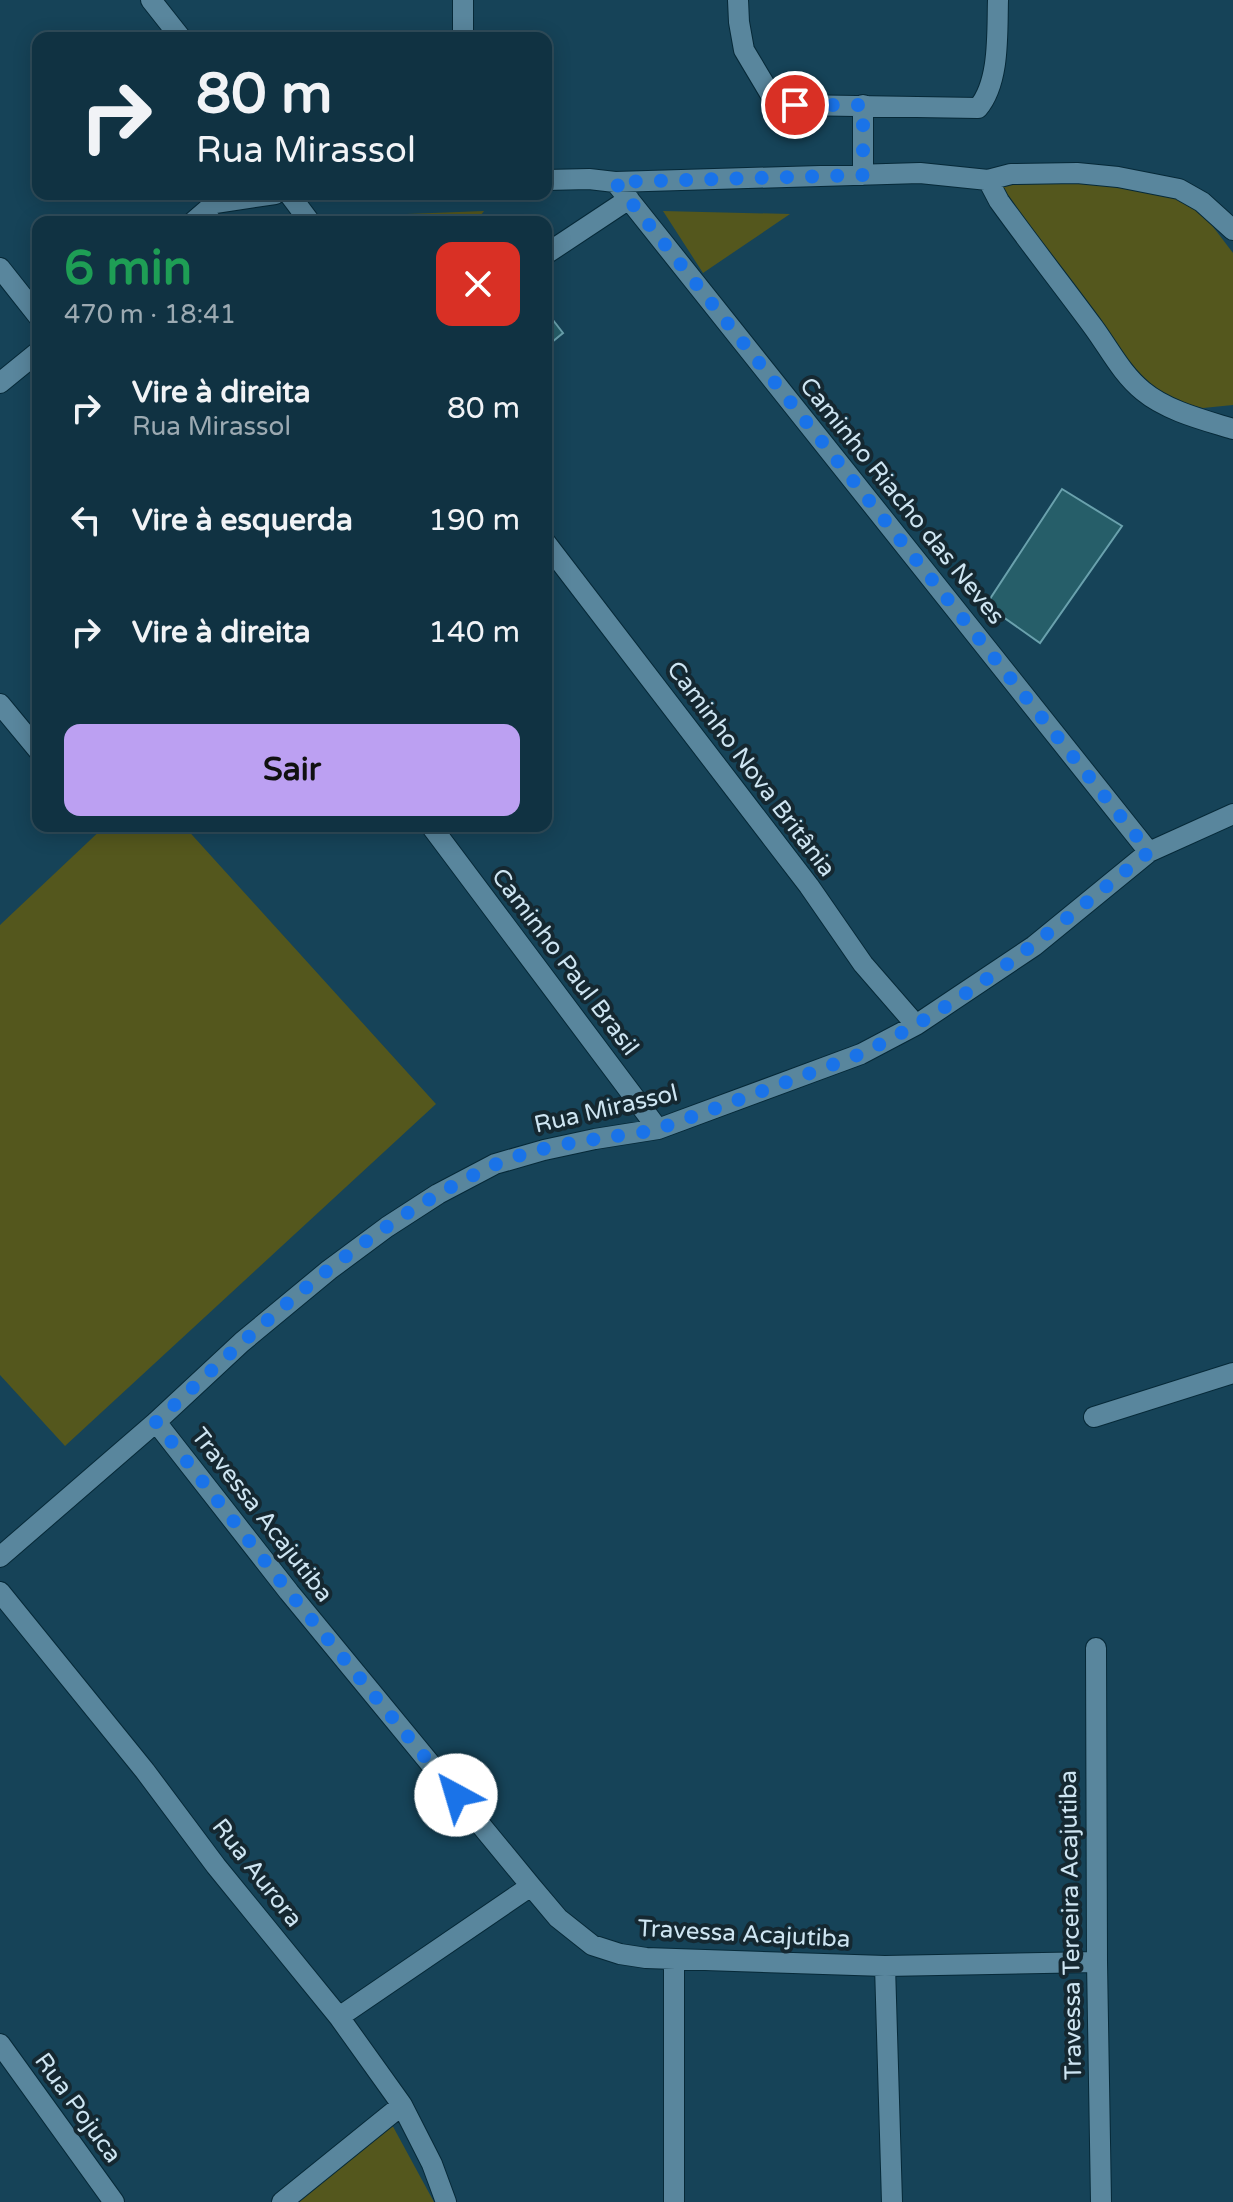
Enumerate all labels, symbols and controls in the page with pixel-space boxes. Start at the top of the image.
text: 80 m [196,61,332,128]
icon: right [64,64,168,168]
pin [761,71,829,139]
icon: arrive [773,83,817,127]
text: Rua Mirassol [196,129,416,172]
text: 6 min [64,240,192,298]
button: close [436,242,520,326]
text: 470 m · 18:41 [64,299,236,330]
street label: Caminho Riacho das Neves [793,372,1011,630]
text: Vire à direita [132,374,311,411]
icon: right [64,386,108,430]
text: 80 m [447,390,520,427]
text: Rua Mirassol [132,411,291,442]
icon: left [64,498,108,542]
text: Vire à esquerda [132,502,353,539]
text: 190 m [428,502,520,539]
icon: right [64,610,108,654]
text: Vire à direita [132,614,311,651]
text: 140 m [428,614,520,651]
street label: Caminho Nova Britânia [660,656,842,882]
button: Sair [64,724,520,816]
street label: Caminho Paul Brasil [485,863,645,1061]
street label: Rua Mirassol [531,1078,681,1140]
street label: Travessa Acajutiba [185,1422,339,1608]
position arrow [414,1753,498,1837]
street label: Travessa Terceira Acajutiba [1054,1770,1088,2080]
street label: Rua Aurora [206,1813,308,1933]
street label: Travessa Acajutiba [637,1914,851,1954]
street label: Rua Pojuca [28,2047,128,2169]

